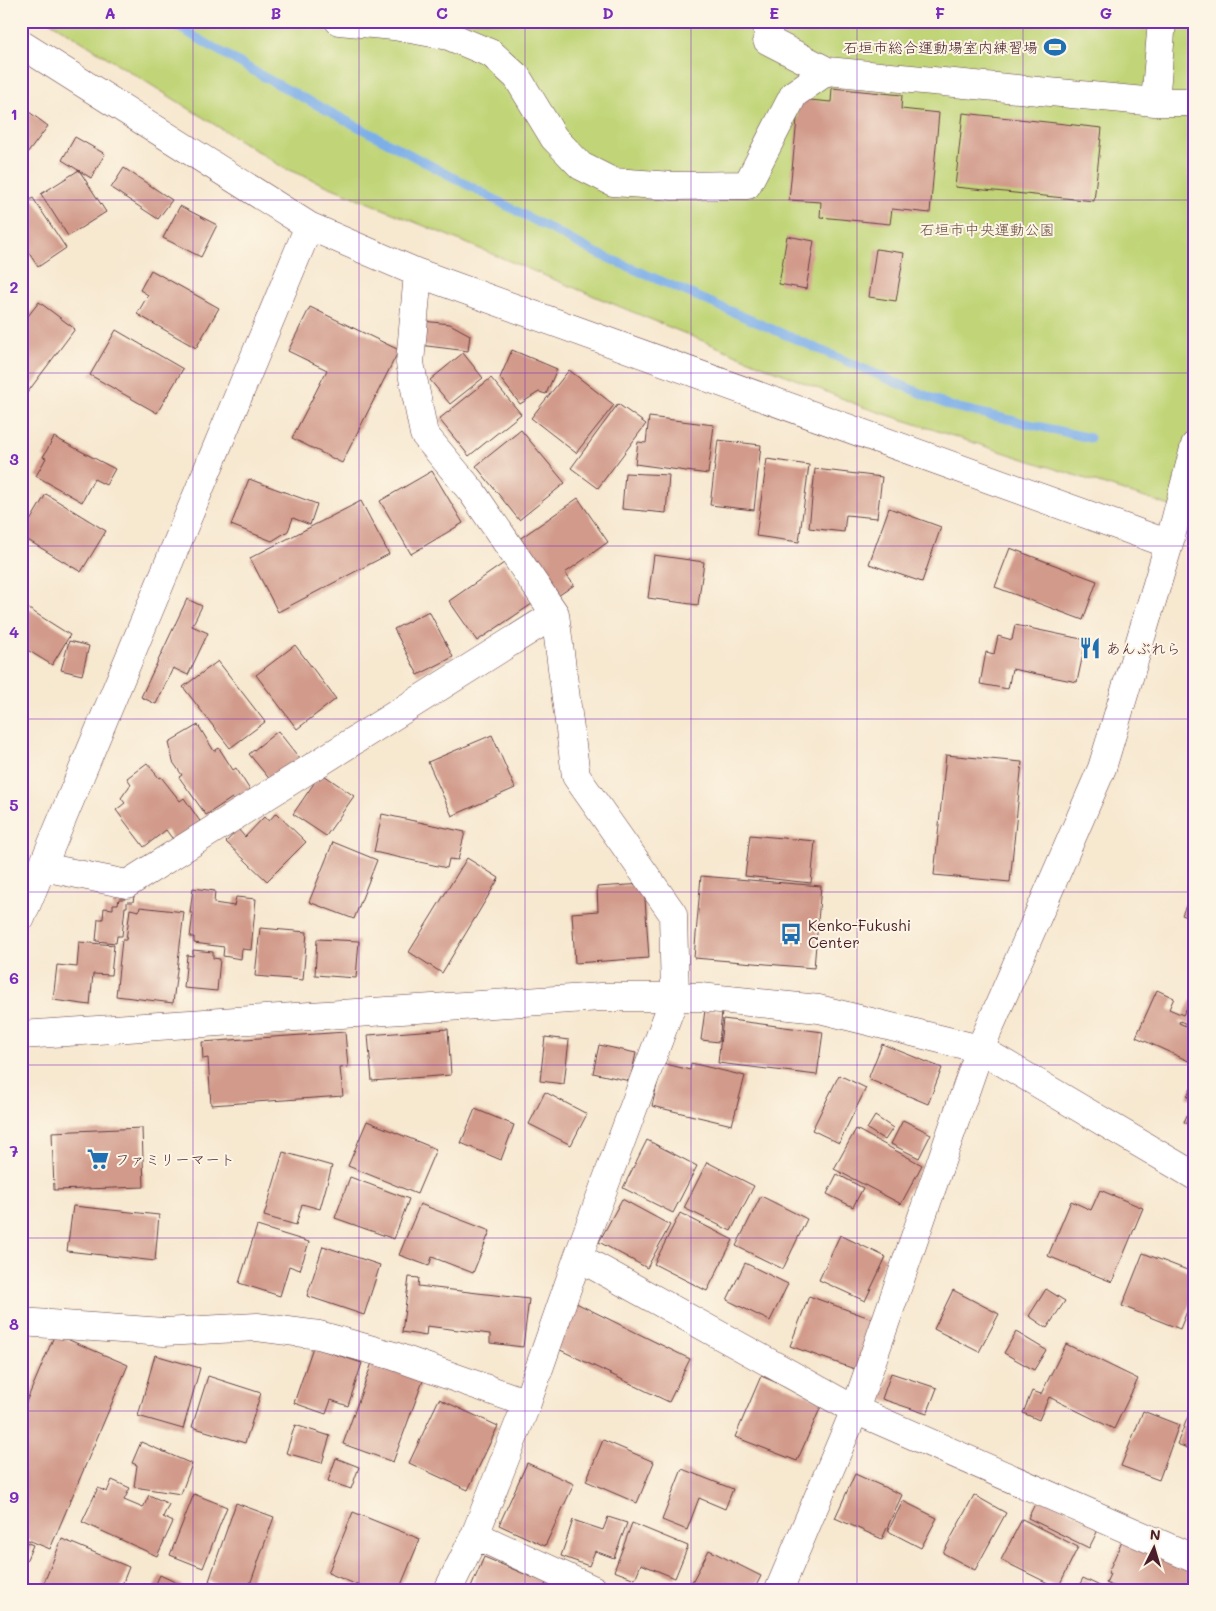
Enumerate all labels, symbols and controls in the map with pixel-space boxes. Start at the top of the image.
text: A [104,2,116,23]
text: B [271,2,281,23]
text: C [436,2,448,23]
text: D [602,2,614,23]
text: E [769,2,779,23]
text: F [935,2,945,23]
text: G [1100,2,1112,23]
sports icon: 石垣市総合運動場室内練習場 [1042,34,1068,60]
place label: 石垣市総合運動場室内練習場 [843,37,1038,57]
text: 1 [10,103,18,124]
park label: 石垣市中央運動公園 [919,219,1055,239]
text: 2 [10,276,19,297]
text: 3 [9,448,19,469]
text: 4 [9,621,19,642]
restaurant icon: あんぶれら [1077,635,1103,661]
place label: あんぶれら [1106,638,1181,658]
text: 5 [9,794,19,815]
place label: Kenko-Fukushi Center [808,915,911,952]
bus stop icon: Kenko-Fukushi Center [778,921,804,947]
text: 6 [9,967,19,988]
text: 7 [10,1140,19,1161]
supermarket icon: ファミリーマート [85,1146,111,1172]
place label: ファミリーマート [115,1149,235,1169]
text: 8 [9,1313,19,1334]
text: 9 [9,1486,19,1507]
north arrow [1128,1524,1178,1574]
text: N [1149,1525,1161,1544]

